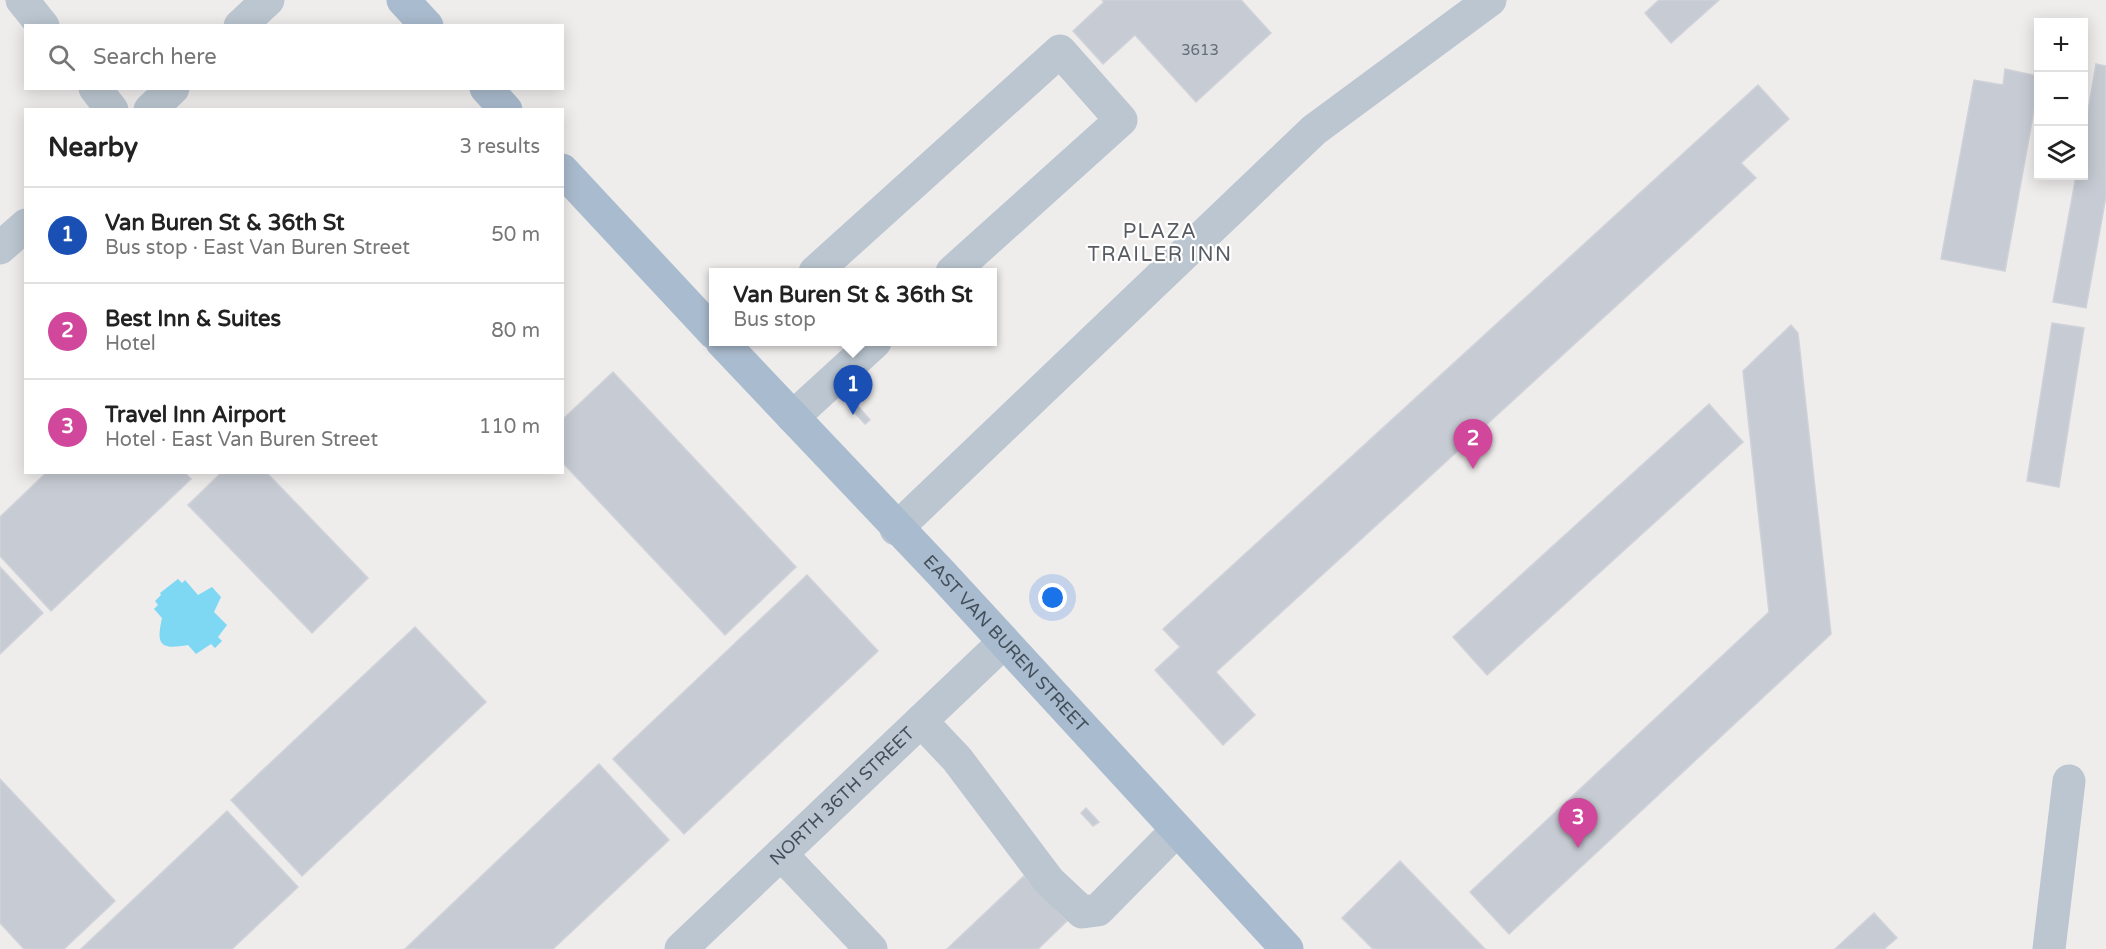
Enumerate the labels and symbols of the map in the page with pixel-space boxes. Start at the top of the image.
house number: 3613 [1181,41,1219,59]
district label: PLAZA TRAILER INN [1087,220,1233,267]
pin: 1 [834,366,872,415]
pin: 2 [1454,420,1492,469]
street label: EAST VAN BUREN STREET [919,550,1093,737]
your location [1038,583,1067,612]
street label: NORTH 36TH STREET [765,722,919,870]
pin: 3 [1558,798,1598,848]

